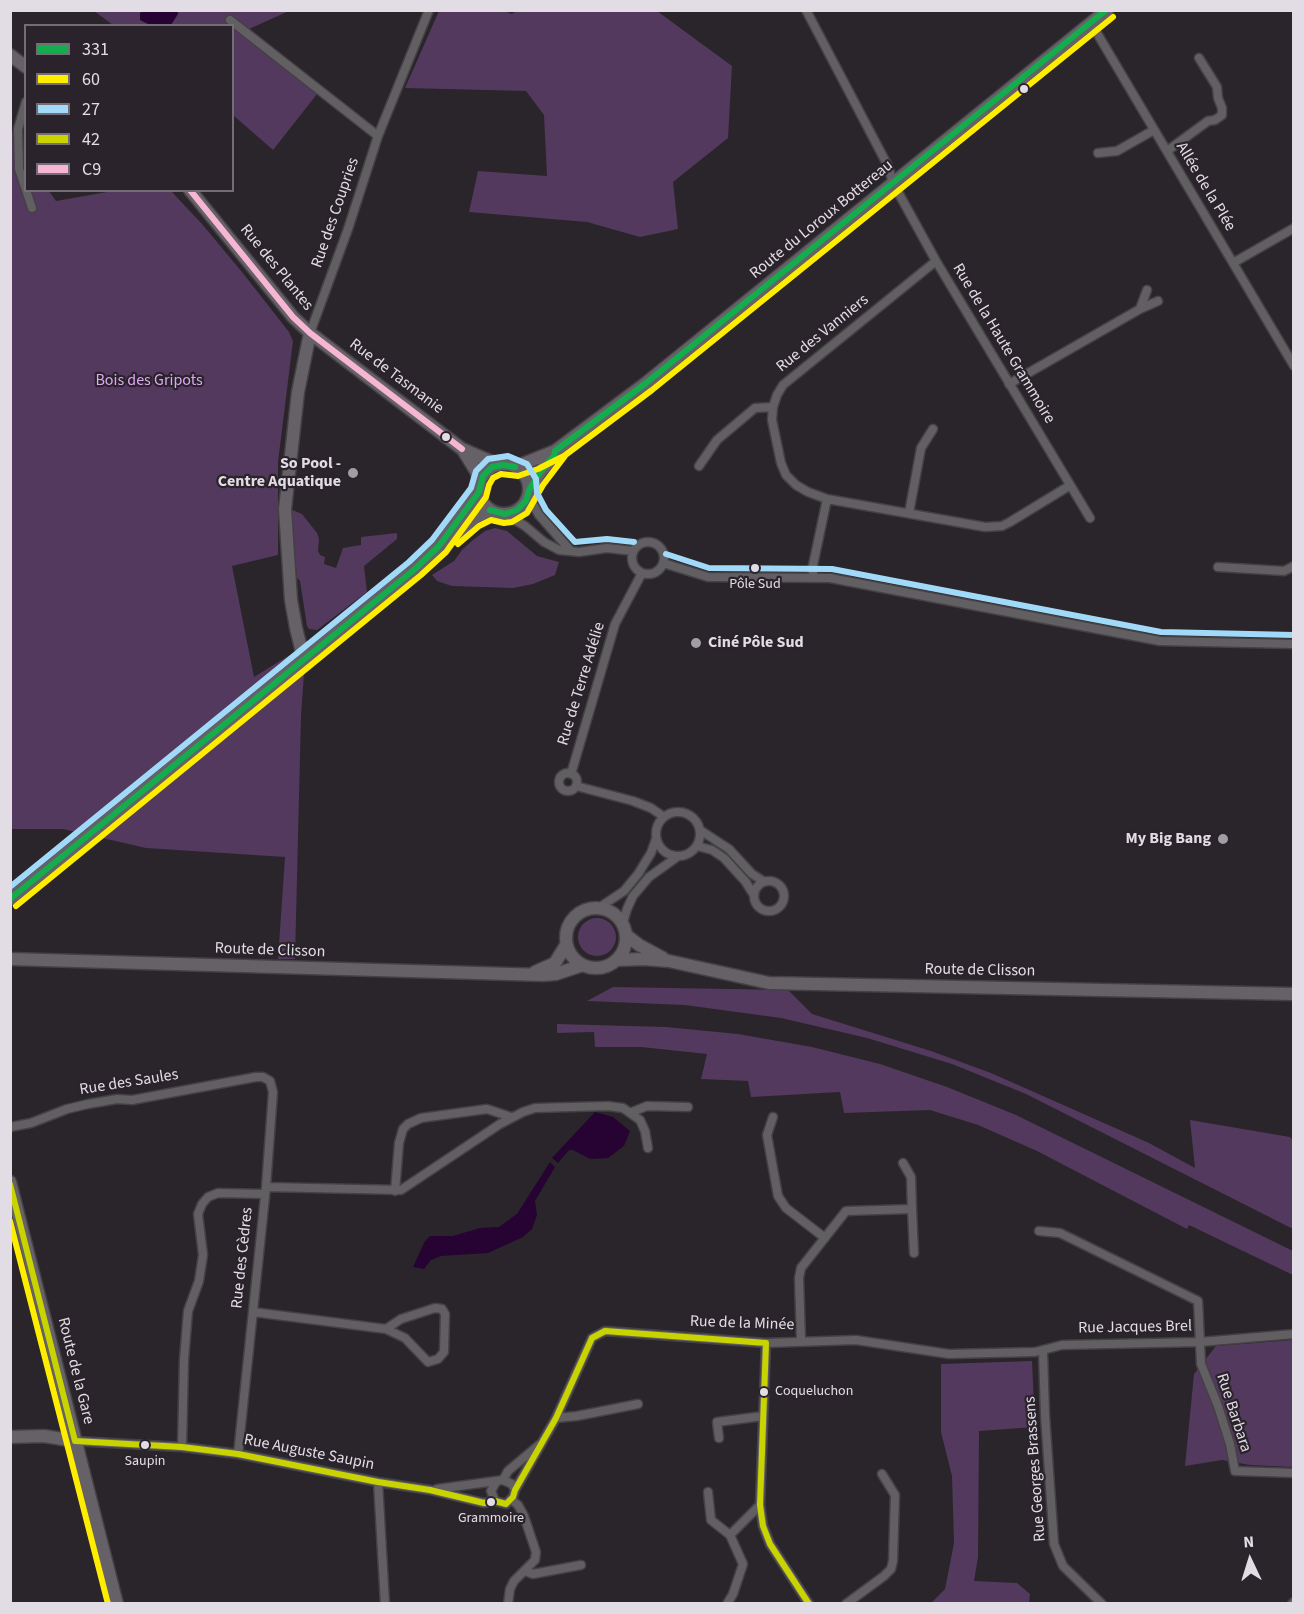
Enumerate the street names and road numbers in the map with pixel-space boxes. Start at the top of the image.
street label: Allée de la Plée [1171,139,1239,235]
street label: Rue des Coupries [308,155,364,271]
street label: Route du Loroux Bottereau [747,156,897,284]
street label: Rue des Plantes [235,221,317,315]
street label: Rue de la Haute Grammoire [948,260,1058,428]
street label: Rue des Vanniers [773,291,873,377]
street label: Rue de Tasmanie [345,335,447,419]
street label: Rue de Terre Adélie [554,620,610,748]
street label: Route de Clisson [214,939,326,963]
street label: Route de Clisson [925,960,1035,982]
street label: Rue des Saules [78,1066,180,1100]
street label: Rue des Cèdres [228,1206,258,1310]
street label: Rue de la Minée [689,1313,795,1335]
street label: Route de la Gare [52,1316,98,1426]
street label: Rue Jacques Brel [1078,1317,1192,1339]
street label: Rue Barbara [1211,1371,1255,1455]
street label: Rue Georges Brassens [1021,1396,1051,1542]
street label: Rue Auguste Saupin [242,1431,376,1475]

